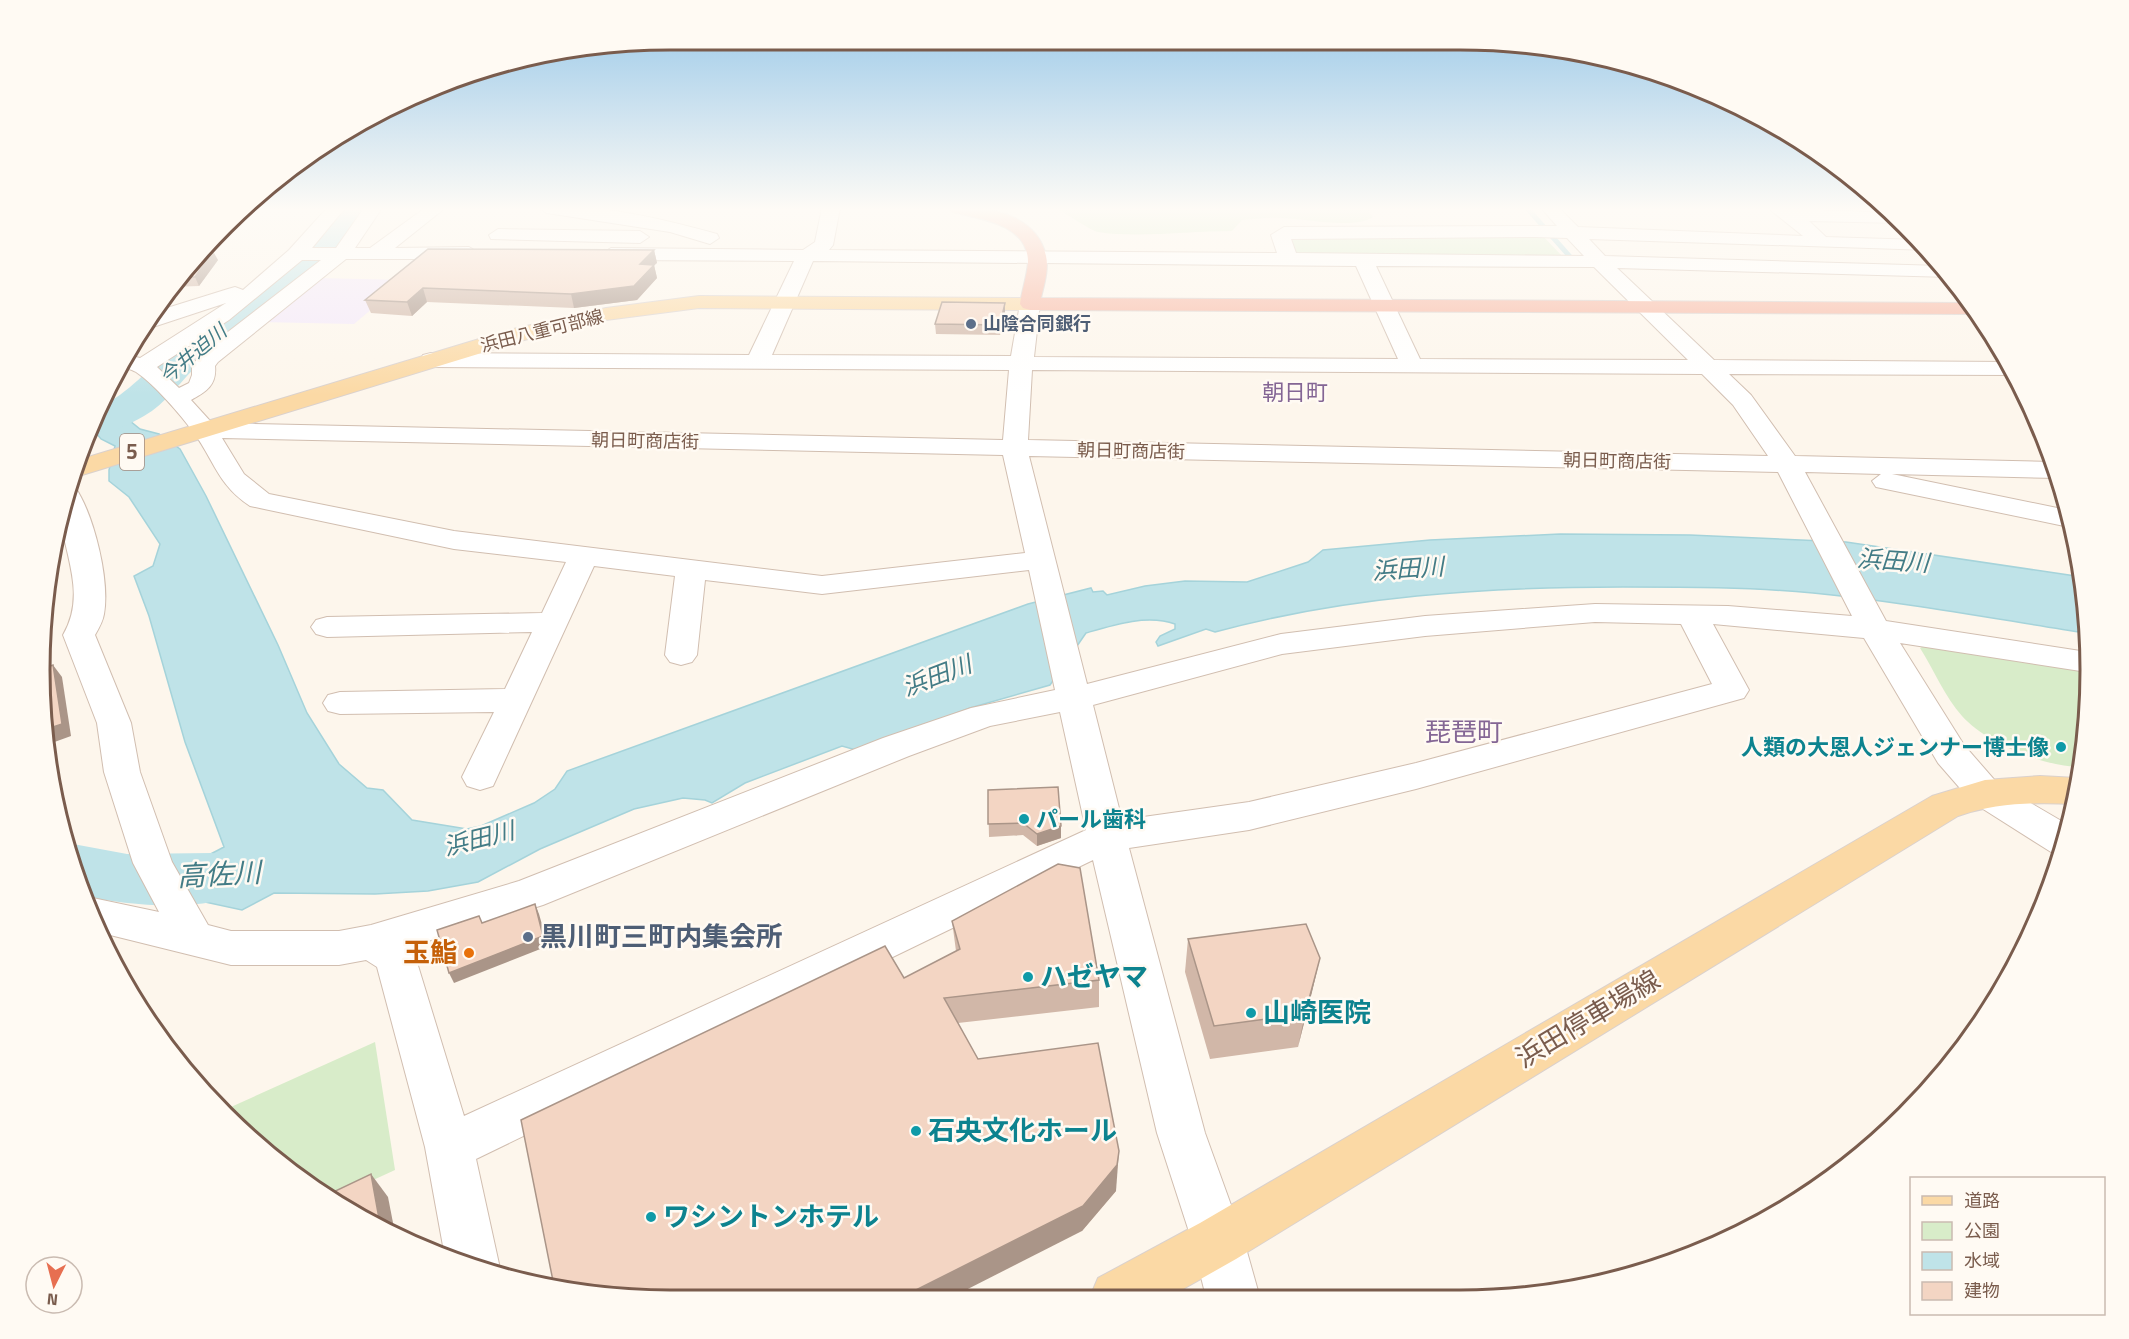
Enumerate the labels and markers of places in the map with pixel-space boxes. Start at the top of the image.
place label: 山陰合同銀行 [983,310,1091,337]
marker: 山陰合同銀行 [964,317,978,331]
place label: 人類の大恩人ジェンナー博士像 [1741,730,2049,764]
marker: 人類の大恩人ジェンナー博士像 [2054,740,2068,754]
place label: パール歯科 [1036,802,1146,836]
marker: パール歯科 [1017,812,1031,826]
place label: 黒川町三町内集会所 [540,915,783,956]
marker: 黒川町三町内集会所 [521,930,535,944]
place label: 玉鮨 [403,931,457,972]
marker: 玉鮨 [462,946,476,960]
place label: ハゼヤマ [1040,955,1148,996]
marker: ハゼヤマ [1021,970,1035,984]
place label: 山崎医院 [1263,991,1371,1032]
marker: 山崎医院 [1244,1006,1258,1020]
place label: 石央文化ホール [928,1109,1117,1150]
marker: 石央文化ホール [909,1124,923,1138]
place label: ワシントンホテル [663,1195,879,1236]
marker: ワシントンホテル [644,1210,658,1224]

